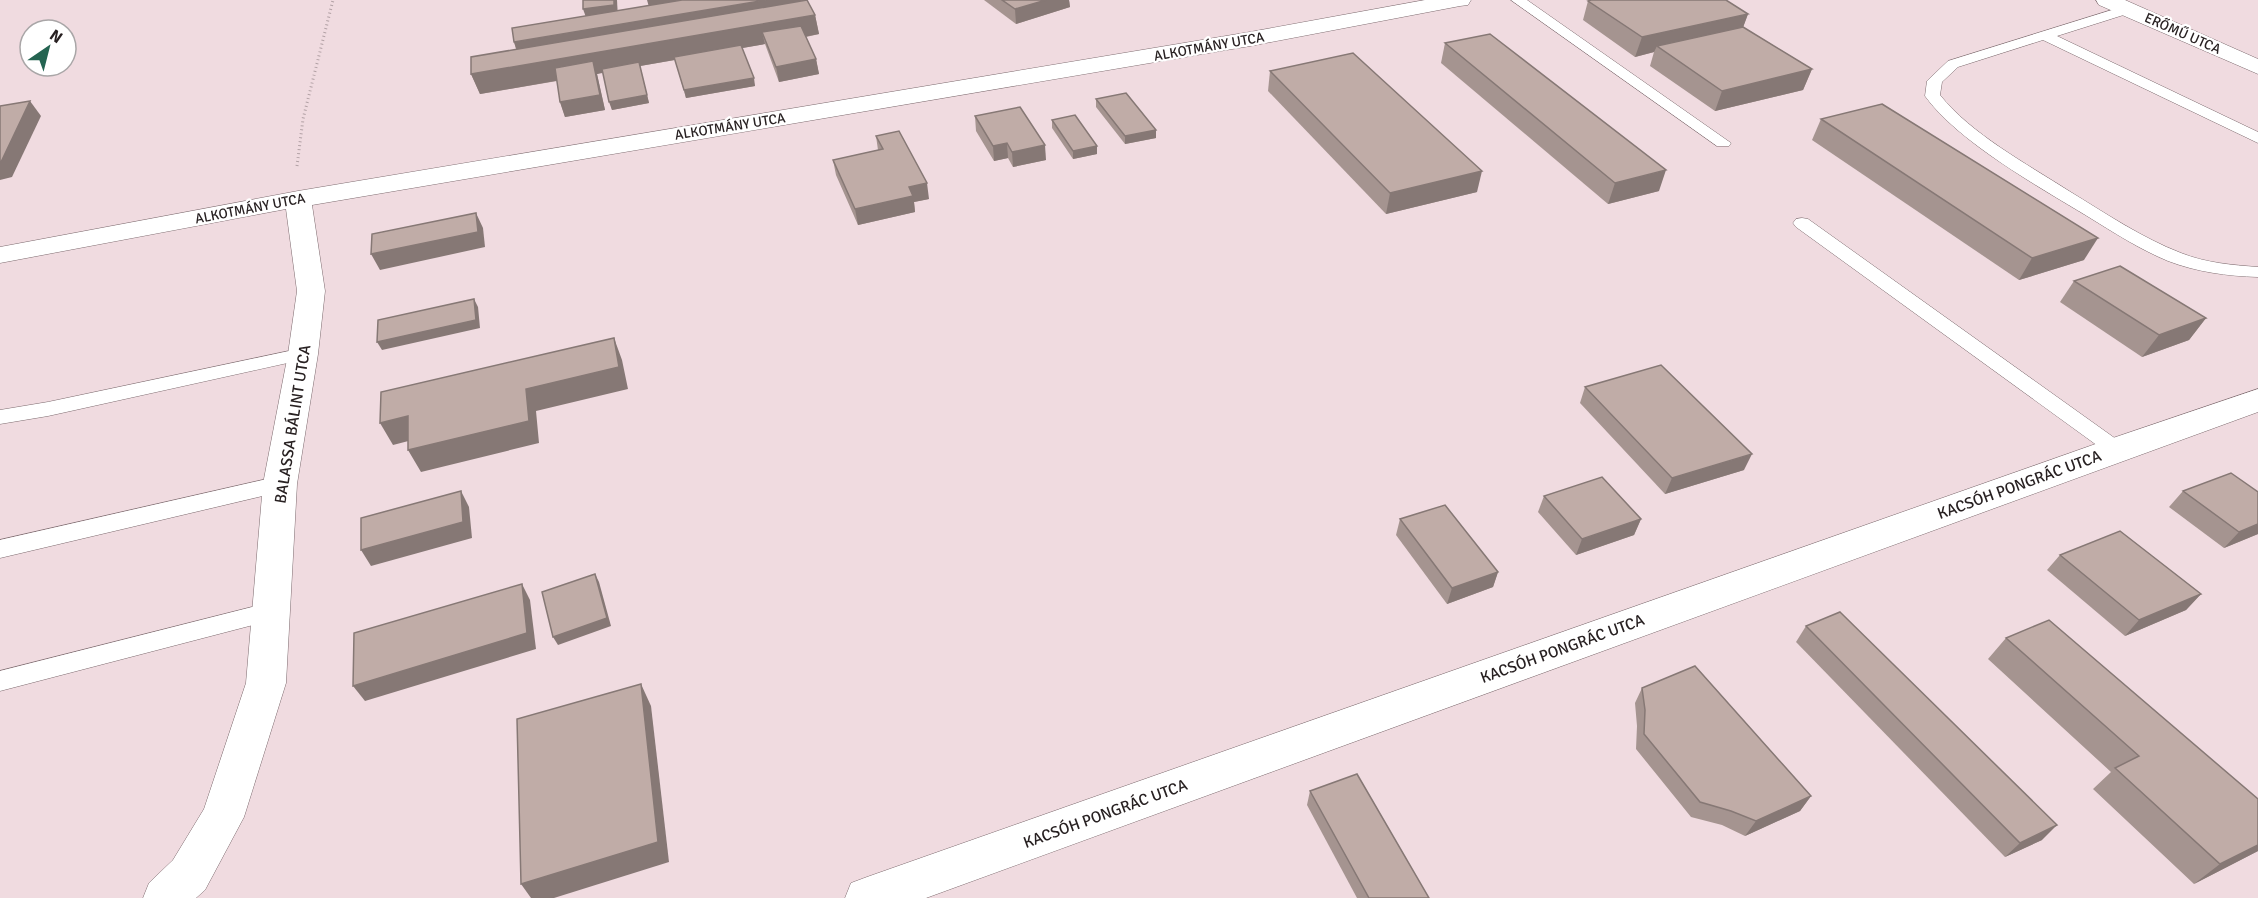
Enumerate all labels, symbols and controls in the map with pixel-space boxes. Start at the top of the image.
street label: ERŐMŰ UTCA [2142,9,2224,58]
north arrow [18,18,78,78]
text: N [46,25,66,48]
street label: ALKOTMÁNY UTCA [1153,28,1266,65]
street label: ALKOTMÁNY UTCA [674,109,787,144]
street label: ALKOTMÁNY UTCA [194,189,307,228]
street label: BALASSA BÁLINT UTCA [271,343,315,505]
street label: KACSÓH PONGRÁC UTCA [1935,446,2104,524]
street label: KACSÓH PONGRÁC UTCA [1478,610,1647,688]
street label: KACSÓH PONGRÁC UTCA [1021,775,1190,853]

